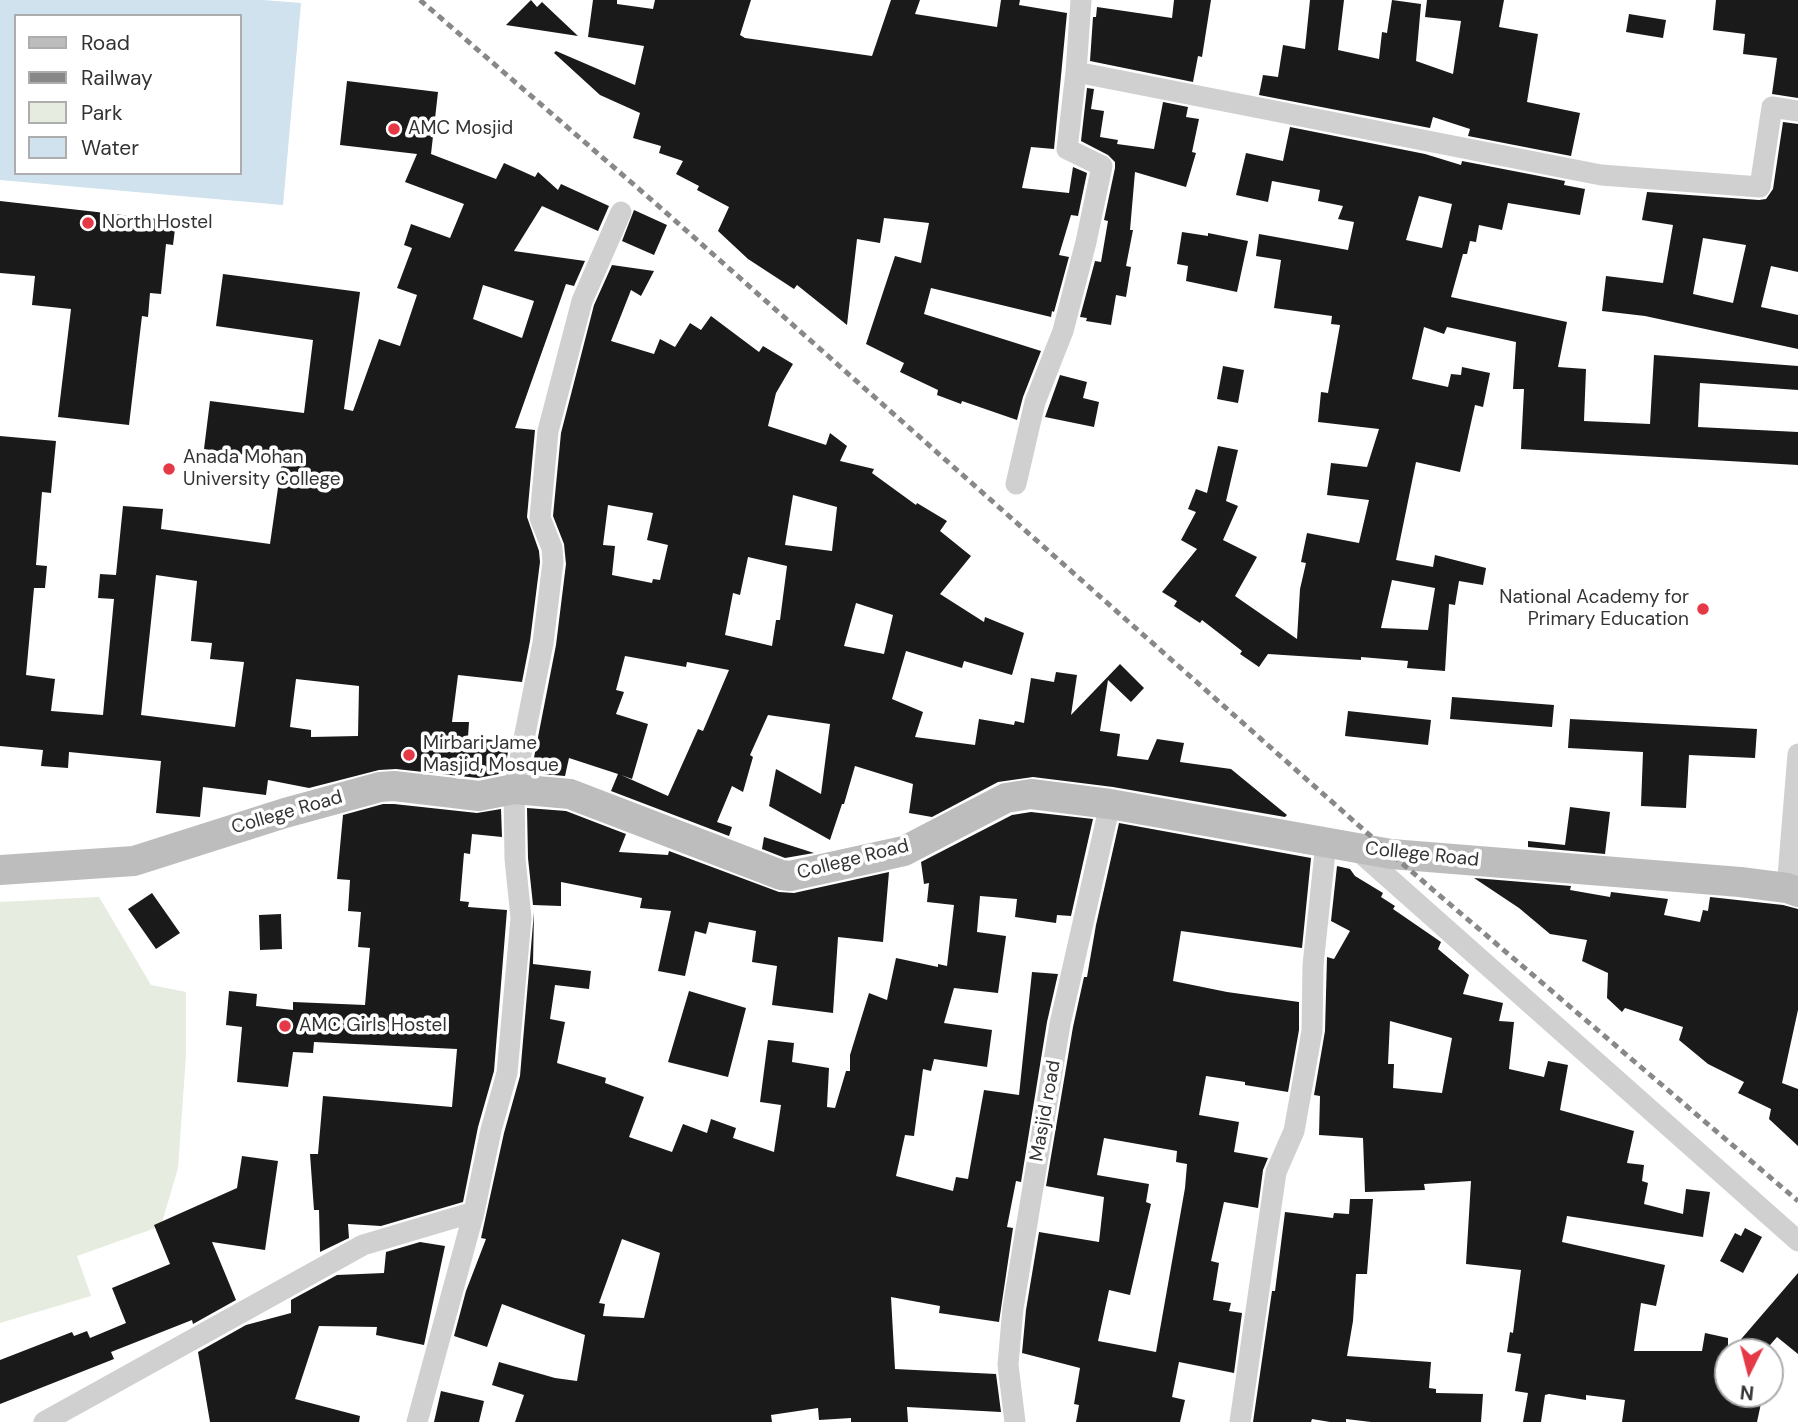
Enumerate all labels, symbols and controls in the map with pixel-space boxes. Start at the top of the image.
legend [14,14,242,175]
text: Road [81,29,130,57]
text: Railway [81,64,153,92]
text: Park [81,99,122,127]
place label: AMC Mosjid [408,118,513,140]
marker: AMC Mosjid [386,121,402,137]
text: Water [81,134,139,162]
place label: North Hostel [102,212,212,234]
marker: North Hostel [80,215,96,231]
place label: Anada Mohan University College [183,447,341,491]
marker: Anada Mohan University College [161,461,177,477]
place label: National Academy for Primary Education [1499,587,1689,631]
marker: National Academy for Primary Education [1695,601,1711,617]
place label: Mirbari Jame Masjid, Mosque [423,733,559,777]
marker: Mirbari Jame Masjid, Mosque [401,747,417,763]
street label: College Road [229,786,345,840]
street label: College Road [795,835,911,885]
street label: College Road [1364,838,1480,872]
place label: AMC Girls Hostel [299,1015,447,1037]
marker: AMC Girls Hostel [277,1018,293,1034]
street label: Masjid road [1026,1059,1066,1163]
north arrow [1714,1338,1784,1408]
text: N [1739,1379,1755,1406]

